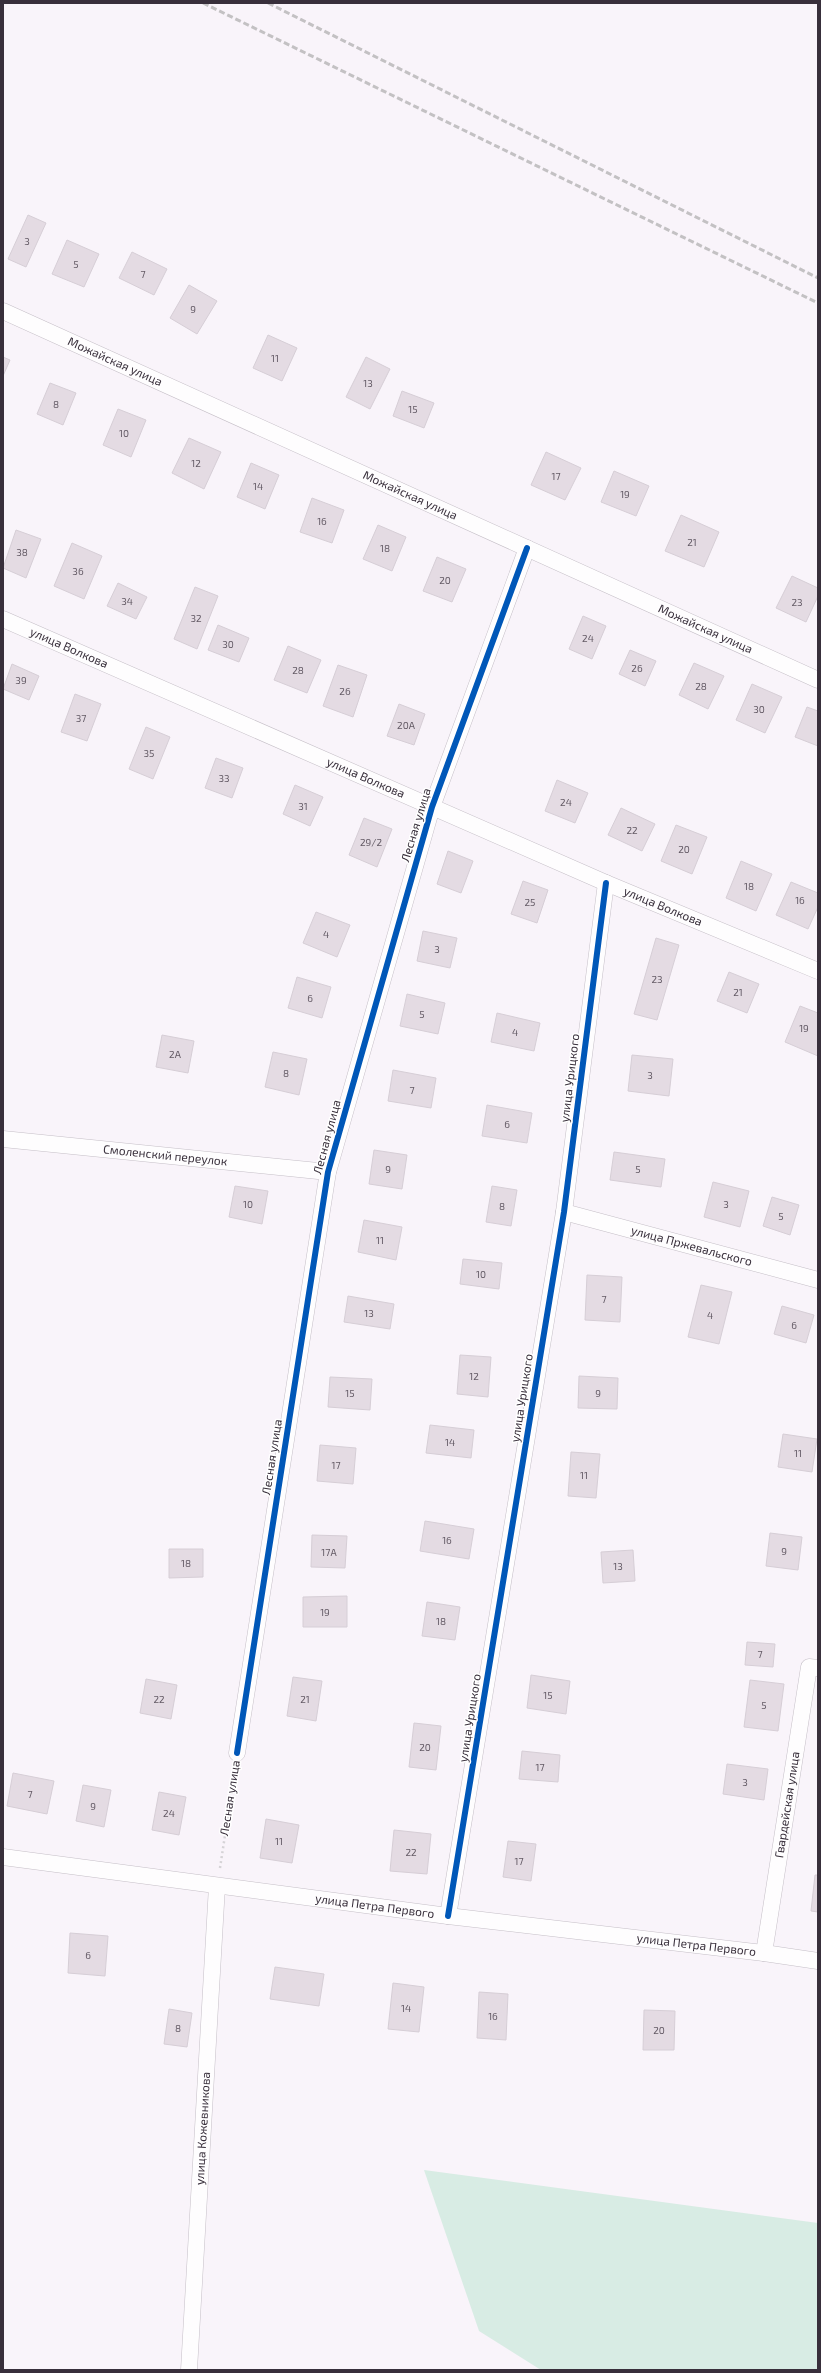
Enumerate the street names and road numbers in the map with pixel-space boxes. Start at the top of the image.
street label: Можайская улица [66,333,165,388]
street label: Можайская улица [361,467,460,522]
street label: Можайская улица [656,601,755,656]
street label: улица Волкова [28,624,111,670]
street label: улица Волкова [325,754,407,800]
street label: Лесная улица [397,786,434,864]
street label: улица Волкова [622,883,705,928]
street label: улица Урицкого [557,1033,582,1123]
street label: Лесная улица [309,1098,344,1176]
street label: Смоленский переулок [102,1141,229,1168]
street label: улица Пржевальского [629,1222,754,1268]
street label: улица Урицкого [507,1353,536,1443]
street label: Лесная улица [258,1418,285,1496]
street label: улица Урицкого [455,1673,484,1763]
street label: Гвардейская улица [771,1750,802,1859]
street label: Лесная улица [216,1759,243,1837]
street label: улица Петра Первого [314,1890,435,1920]
street label: улица Петра Первого [636,1930,757,1958]
street label: улица Кожевникова [192,2071,212,2185]

